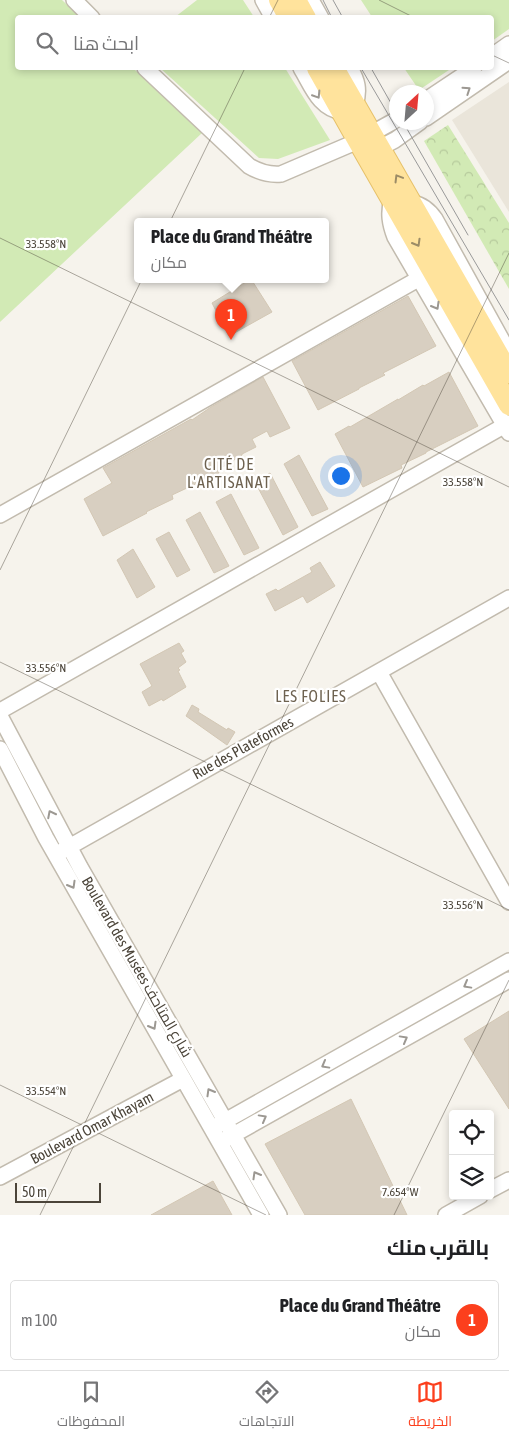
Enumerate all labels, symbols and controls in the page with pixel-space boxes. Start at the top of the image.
search box [15,15,494,70]
icon: search [33,29,61,57]
text: ابحث هنا [73,32,139,54]
north arrow [389,85,434,130]
one-way arrow [461,87,470,96]
one-way arrow [311,90,321,99]
one-way arrow [395,175,405,184]
popup [134,218,329,283]
text: Place du Grand Théâtre [151,225,312,247]
text: 33.558°N [26,237,66,251]
one-way arrow [411,238,421,247]
text: مكان [151,253,187,271]
pin: 1 [215,299,247,340]
one-way arrow [430,301,440,310]
district label: CITÉ DE L'ARTISANAT [187,455,271,491]
your location [328,463,354,489]
text: 33.558°N [443,475,483,489]
text: 33.556°N [26,661,66,675]
district label: LES FOLIES [275,687,347,705]
street label: Rue des Plateformes [189,713,296,782]
one-way arrow [47,810,57,819]
street label: Boulevard des Musées شارع المتاحف [76,873,196,1062]
one-way arrow [66,879,76,888]
text: 33.556°N [443,898,483,912]
one-way arrow [463,979,472,989]
one-way arrow [147,1021,157,1030]
one-way arrow [399,1035,408,1045]
one-way arrow [321,1059,330,1069]
text: 33.554°N [26,1084,66,1098]
street label: Boulevard Omar Khayam [27,1088,156,1167]
one-way arrow [206,1089,216,1098]
map controls [449,1110,494,1200]
button: locate [449,1110,494,1155]
one-way arrow [257,1115,266,1125]
button: layers [449,1155,494,1200]
one-way arrow [253,1171,263,1180]
scale bar [15,1180,101,1203]
text: 50 m [22,1184,47,1200]
text: 7.654°W [382,1185,419,1199]
text: بالقرب منك [387,1235,489,1259]
text: Place du Grand Théâtre [279,1294,441,1316]
text: 100 m [21,1311,57,1329]
text: 1 [468,1311,476,1329]
text: مكان [405,1322,441,1340]
tab: المحفوظات [57,1378,125,1434]
tab: الاتجاهات [239,1378,294,1434]
tab: الخريطة [408,1378,452,1434]

